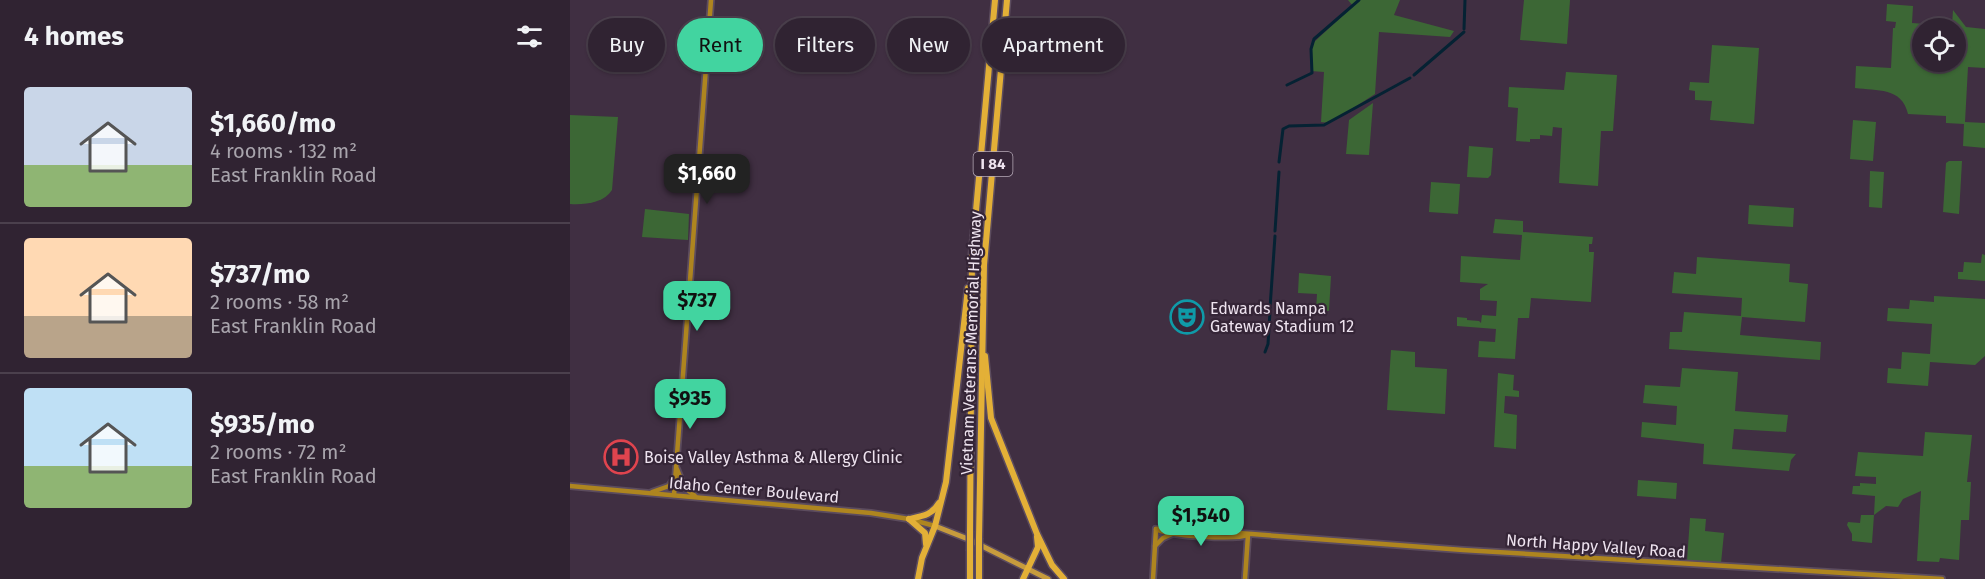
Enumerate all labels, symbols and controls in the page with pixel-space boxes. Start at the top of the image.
chip: Buy [588,18,665,72]
chip: Rent [677,18,763,72]
chip: Filters [775,18,875,72]
chip: New [887,18,970,72]
chip: Apartment [982,18,1125,72]
map controls [1912,18,1966,72]
button: locate [1912,18,1966,72]
icon: filters [513,20,546,53]
text: 4 homes [24,21,124,52]
text: $1,660/mo [210,108,336,139]
icon: home [72,111,144,183]
text: 4 rooms · 132 m² [210,139,357,163]
road number: I 84 [974,152,1012,176]
pin: $1,660 [658,154,756,205]
text: $1,660 [678,161,736,185]
text: East Franklin Road [210,163,377,187]
street label: Vietnam Veterans Memorial Highway [957,211,985,475]
text: $737/mo [210,259,310,290]
icon: home [72,262,144,334]
pin: $737 [661,281,733,332]
text: $737 [677,288,717,312]
text: 2 rooms · 58 m² [210,290,349,314]
theatre icon: Edwards Nampa Gateway Stadium 12 [1169,299,1205,335]
place label: Edwards Nampa Gateway Stadium 12 [1210,299,1354,336]
text: East Franklin Road [210,314,377,338]
pin: $935 [654,379,726,430]
text: $935 [669,386,711,410]
text: $935/mo [210,409,315,440]
icon: home [72,412,144,484]
hospital icon: Boise Valley Asthma & Allergy Clinic [603,439,639,475]
text: 2 rooms · 72 m² [210,440,346,464]
place label: Boise Valley Asthma & Allergy Clinic [644,448,903,467]
text: East Franklin Road [210,464,377,488]
street label: Idaho Center Boulevard [668,473,840,507]
pin: $1,540 [1152,496,1250,547]
text: $1,540 [1172,503,1230,527]
street label: North Happy Valley Road [1505,530,1687,562]

